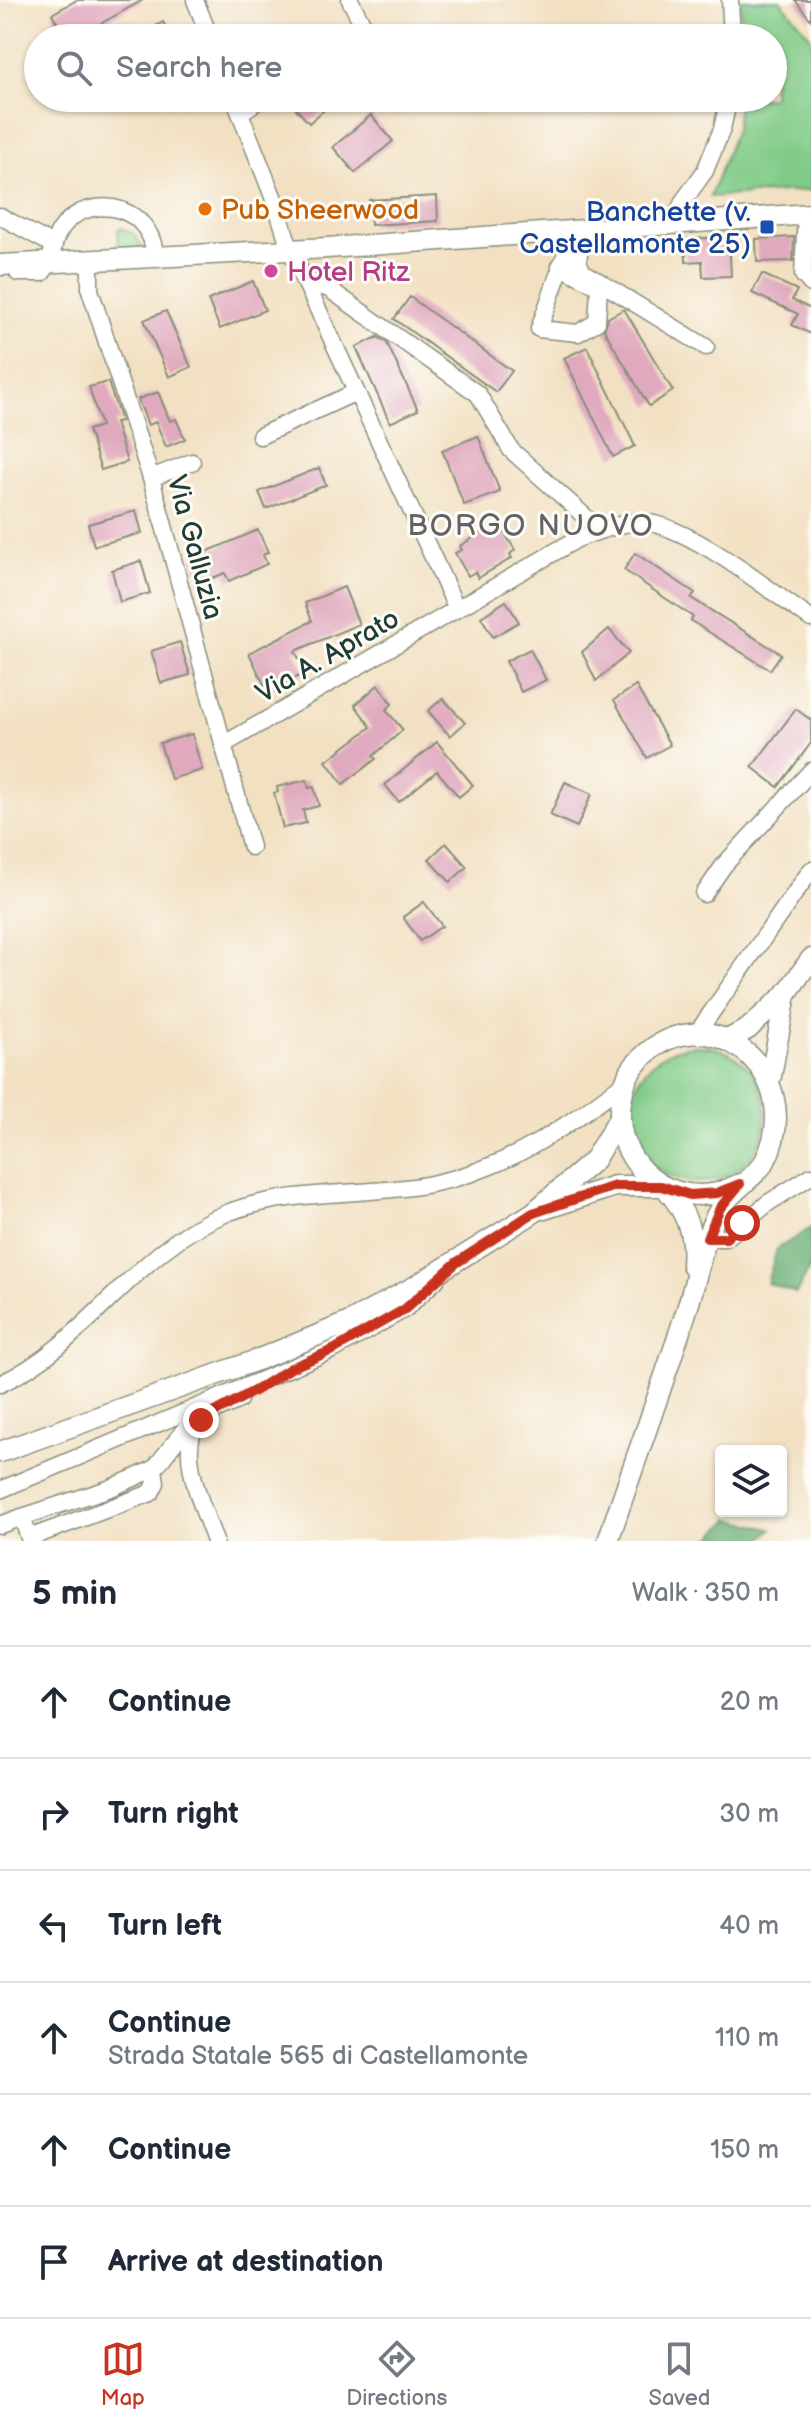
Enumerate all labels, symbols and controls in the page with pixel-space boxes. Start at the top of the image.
search box [24,24,787,112]
icon: search [52,46,96,90]
text: Search here [116,50,282,86]
place label: Pub Sheerwood [221,194,419,227]
place label: Banchette (v. Castellamonte 25) [519,196,751,261]
marker: Pub Sheerwood [196,200,214,218]
marker: Banchette (v. Castellamonte 25) [758,218,776,236]
place label: Hotel Ritz [287,256,410,289]
marker: Hotel Ritz [262,262,280,280]
street label: Via Galluzia [159,472,230,623]
district label: BORGO NUOVO [407,508,655,544]
street label: Via A. Aprato [250,602,405,711]
route start [724,1205,760,1241]
route end [183,1402,219,1438]
map controls [715,1445,787,1517]
button: layers [715,1445,787,1517]
text: 5 min [32,1573,117,1614]
text: Walk · 350 m [632,1578,779,1609]
icon: ahead [32,1680,76,1724]
text: Continue [108,1684,231,1720]
text: 20 m [720,1687,779,1718]
icon: right [32,1792,76,1836]
text: Turn right [108,1796,239,1832]
text: 30 m [719,1799,779,1830]
icon: left [32,1904,76,1948]
text: Turn left [108,1908,222,1944]
text: 40 m [719,1911,779,1942]
text: Continue [108,2005,231,2041]
icon: ahead [32,2016,76,2060]
text: 110 m [715,2023,779,2054]
text: Strada Statale 565 di Castellamonte [108,2041,528,2072]
icon: ahead [32,2128,76,2172]
text: Continue [108,2132,231,2168]
text: 150 m [710,2135,779,2166]
icon: arrive [32,2240,76,2284]
text: Arrive at destination [108,2244,384,2280]
tab: Map [101,2337,145,2412]
tab: Directions [346,2337,447,2412]
tab: Saved [649,2337,710,2412]

